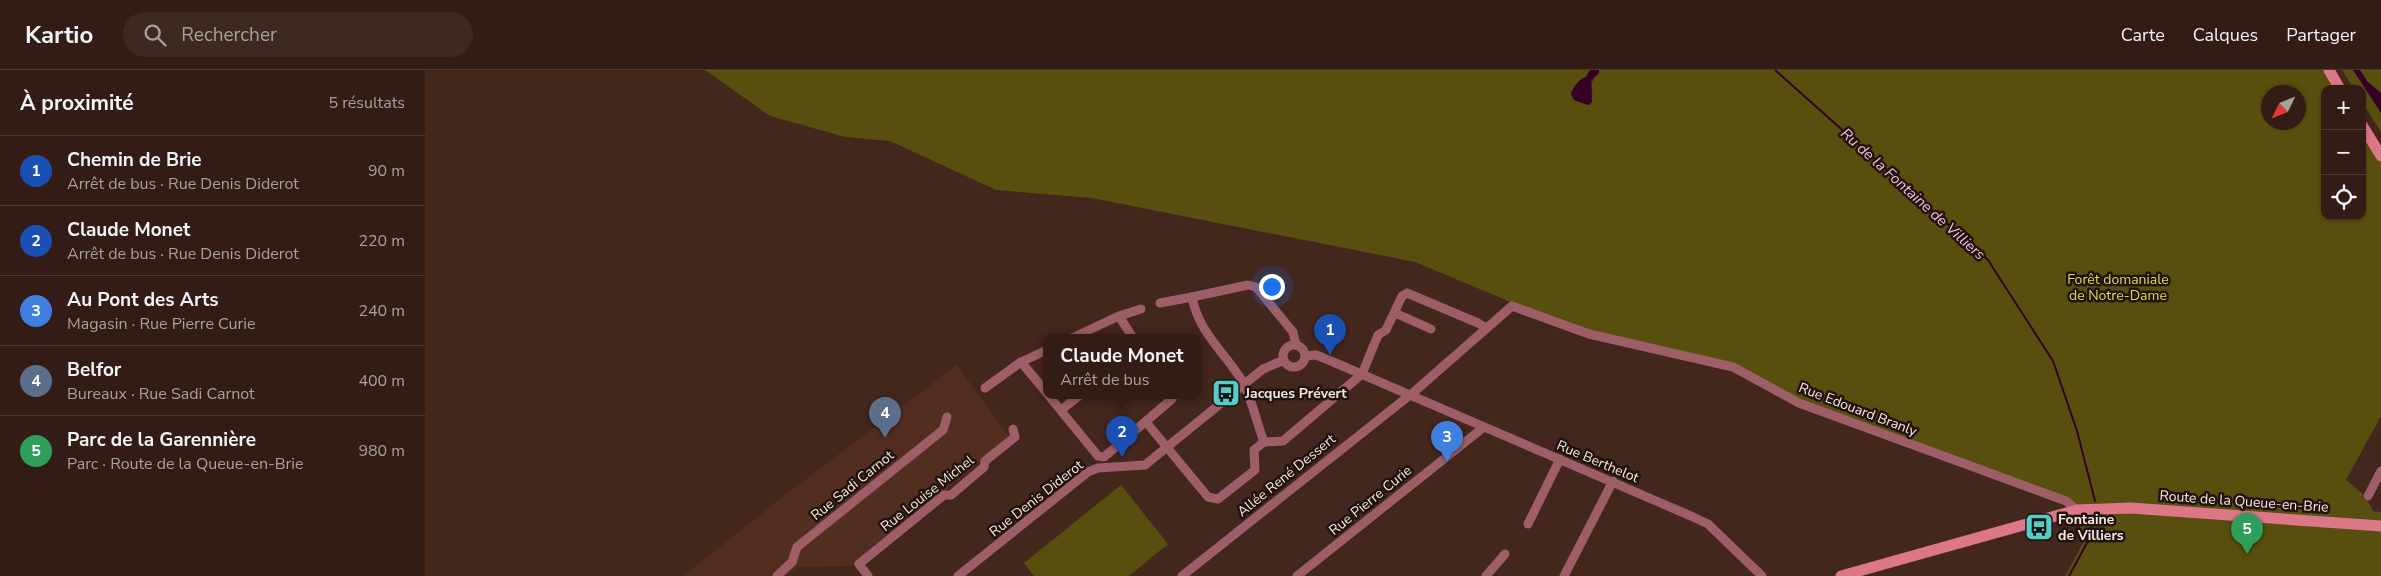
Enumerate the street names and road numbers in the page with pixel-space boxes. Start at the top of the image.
street label: Rue Edouard Branly [1796,378,1920,441]
street label: Allée René Dessert [1233,430,1340,521]
street label: Rue Berthelot [1554,436,1642,487]
street label: Rue Sadi Carnot [807,446,898,525]
street label: Rue Louise Michel [877,450,979,536]
street label: Rue Denis Diderot [985,456,1087,541]
street label: Rue Pierre Curie [1325,461,1416,540]
street label: Route de la Queue-en-Brie [2159,486,2329,517]

